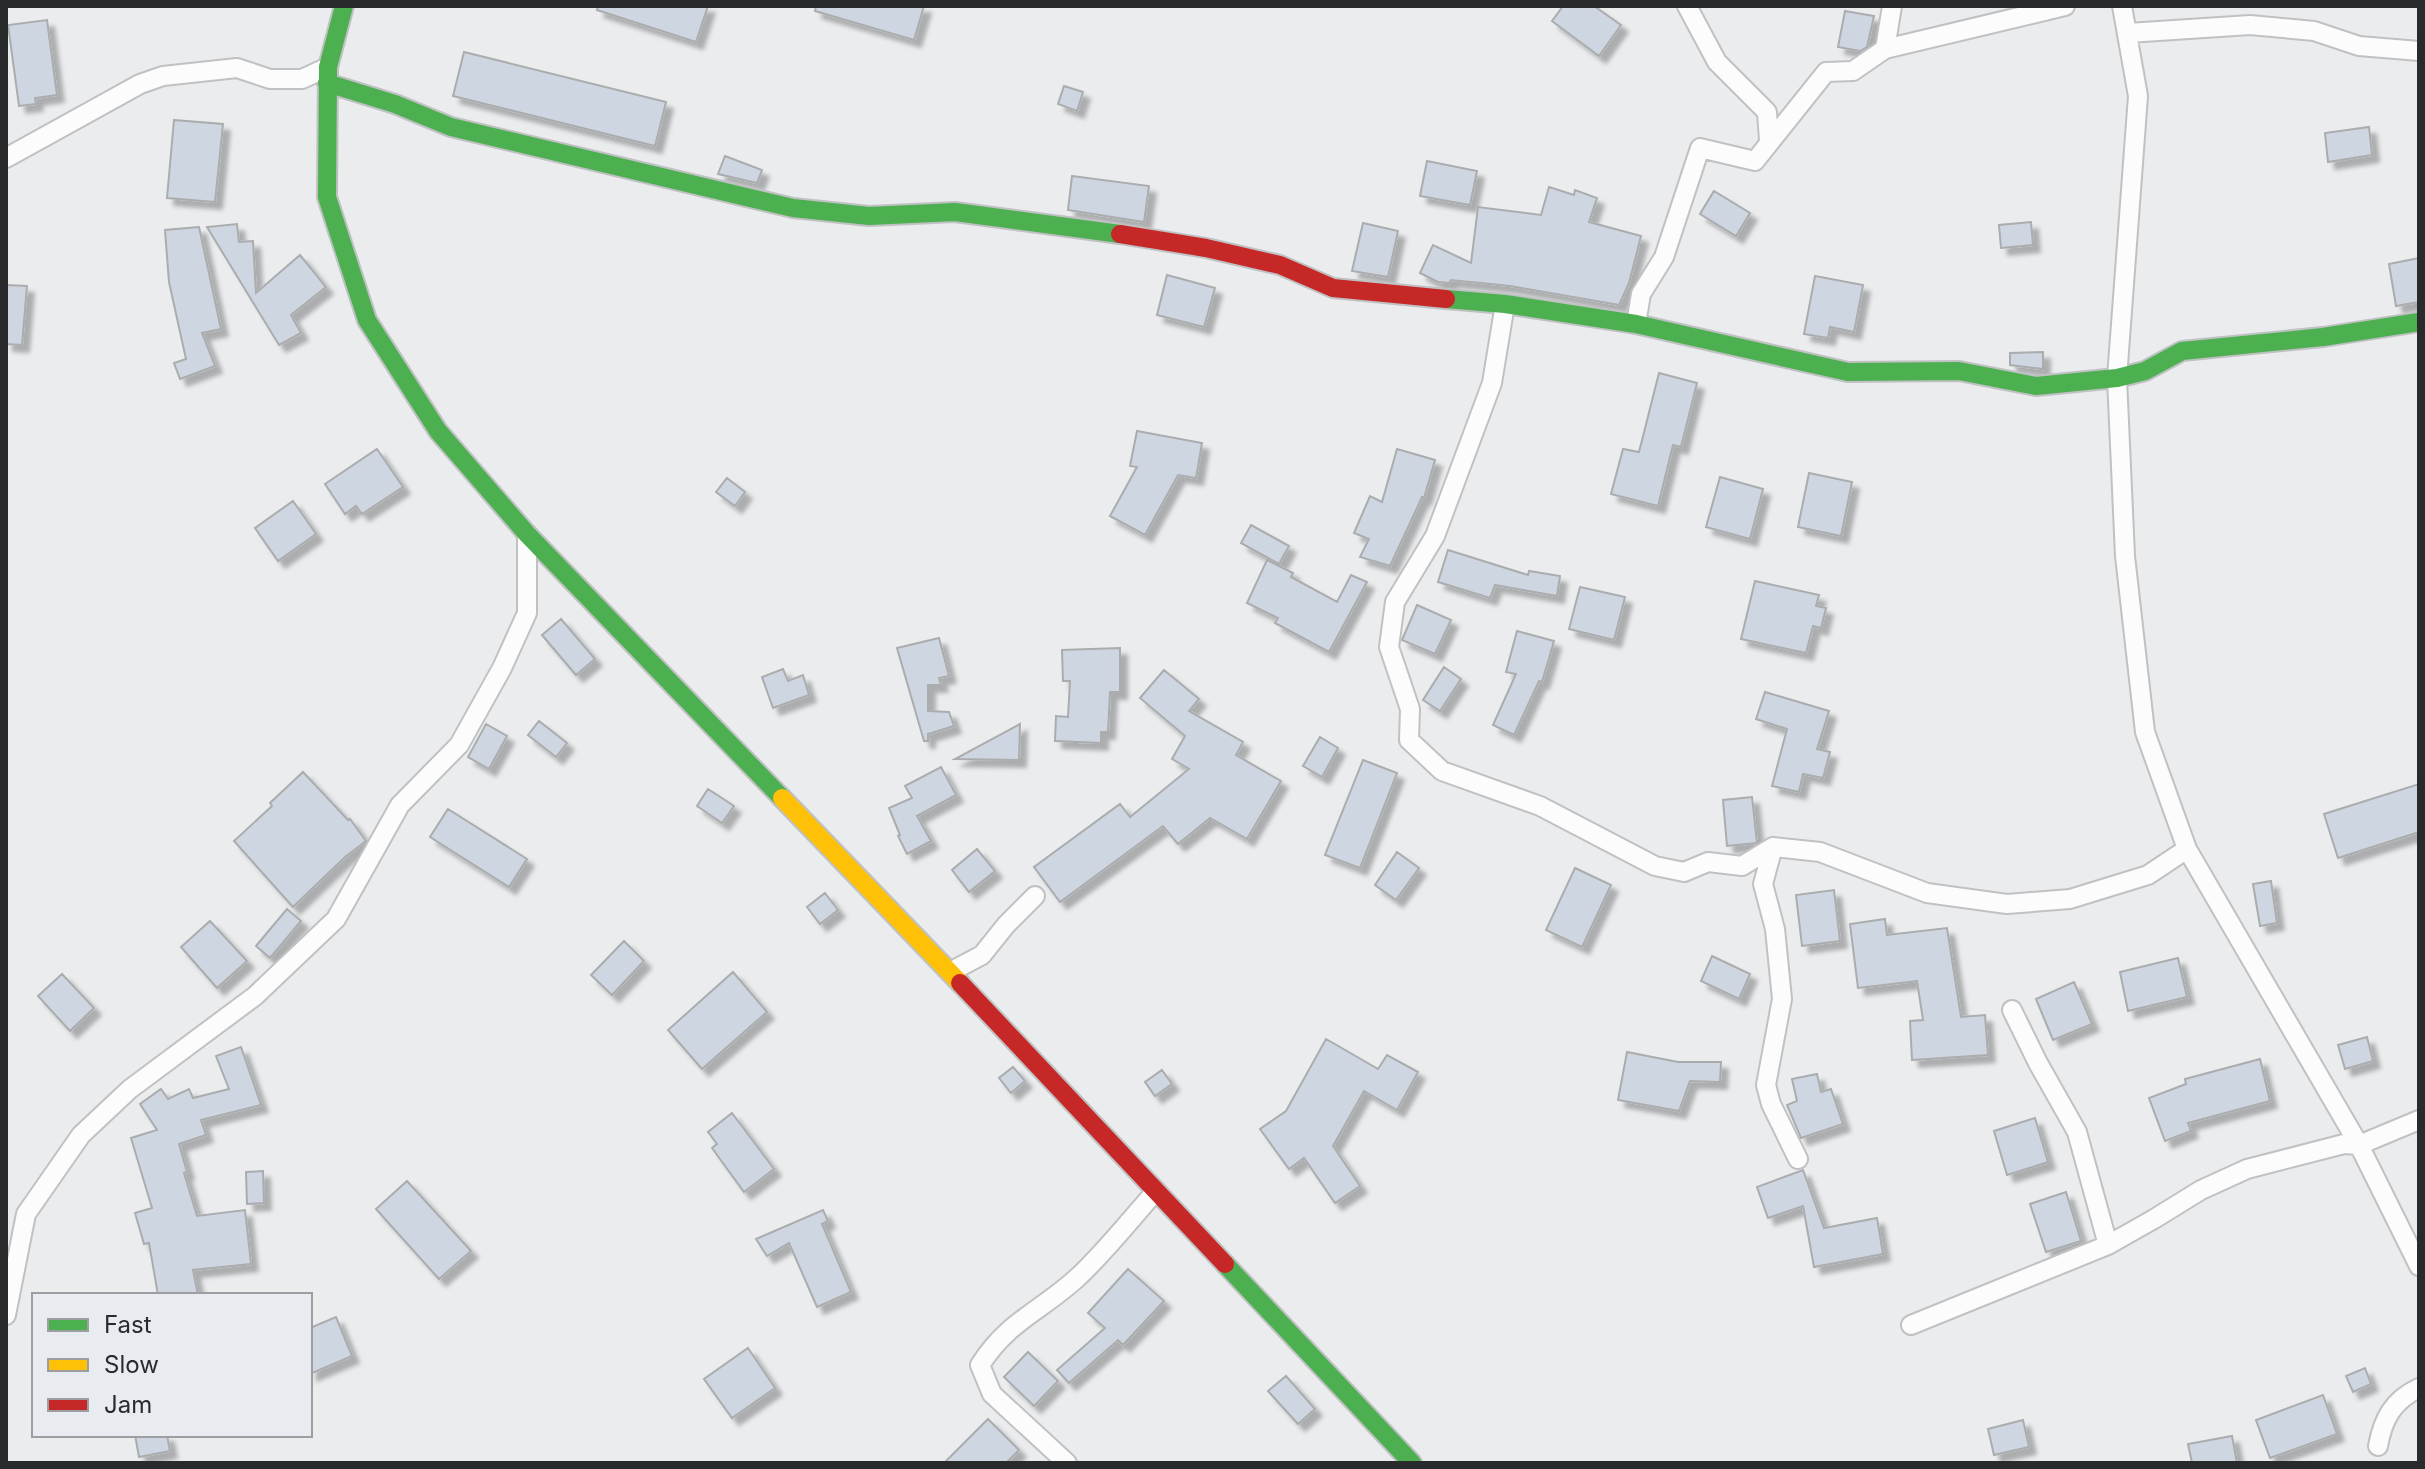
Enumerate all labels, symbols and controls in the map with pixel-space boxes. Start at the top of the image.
legend [32,1293,312,1437]
text: Fast [104,1310,152,1339]
text: Slow [104,1350,159,1379]
text: Jam [104,1390,152,1419]

